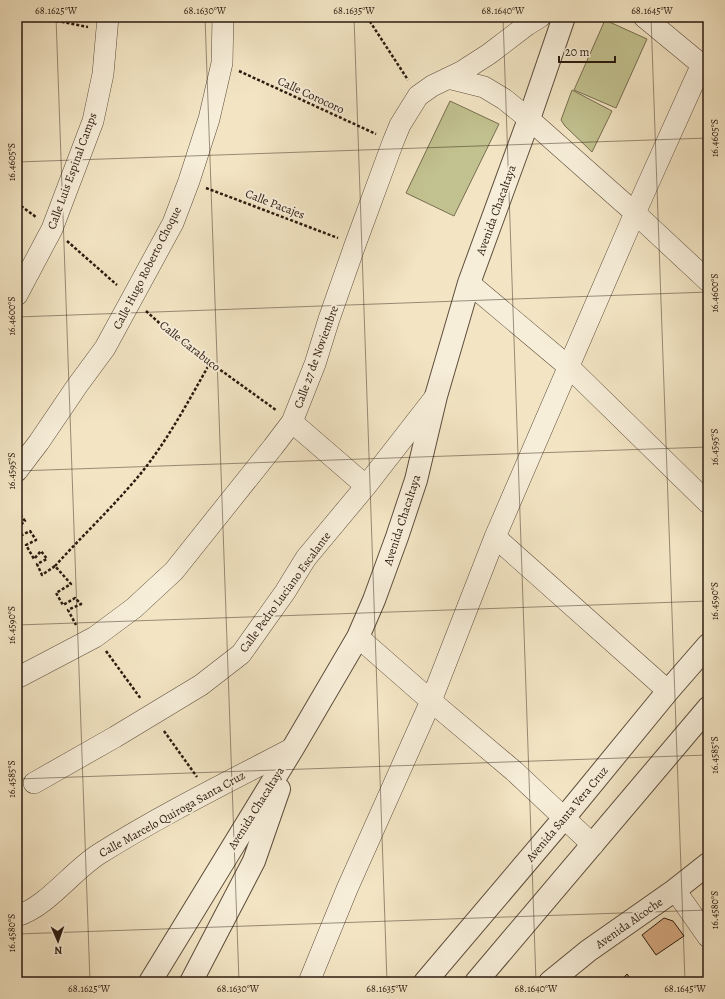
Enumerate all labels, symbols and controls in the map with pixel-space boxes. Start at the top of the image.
text: 68.1625°W [35,4,78,17]
text: 68.1630°W [184,4,227,17]
text: 68.1635°W [333,4,375,17]
text: 68.1640°W [482,4,525,17]
text: 68.1645°W [631,4,674,17]
scale bar [559,38,615,64]
text: 20 m [565,44,589,60]
street label: Calle Corocoro [275,73,347,117]
street label: Calle Luis Espinal Camps [43,110,101,232]
text: 16.4605°S [708,119,721,157]
text: 16.4605°S [5,143,18,181]
street label: Avenida Chacaltaya [472,162,520,258]
street label: Calle Pacajes [243,185,307,223]
street label: Calle Hugo Roberto Choque [109,204,185,332]
text: 16.4600°S [708,273,721,313]
text: 16.4600°S [5,296,18,336]
street label: Calle 27 de Noviembre [290,303,342,411]
street label: Calle Carabuco [156,317,224,375]
text: 16.4595°S [708,428,721,466]
text: 16.4595°S [5,452,18,490]
street label: Avenida Chacaltaya [379,472,424,568]
street label: Calle Pedro Luciano Escalante [236,528,334,656]
text: 16.4590°S [708,582,721,620]
text: 16.4590°S [5,606,18,644]
text: 16.4585°S [708,736,721,774]
text: 16.4585°S [5,760,18,798]
street label: Avenida Chacaltaya [224,763,288,853]
street label: Avenida Santa Vera Cruz [522,763,612,866]
street label: Calle Marcelo Quiroga Santa Cruz [96,767,248,861]
text: 16.4580°S [708,891,721,929]
street label: Avenida Alcoche [591,894,666,953]
text: 16.4580°S [5,914,18,952]
north arrow [38,921,78,961]
text: N [54,943,63,958]
text: 68.1625°W [68,982,111,995]
text: 68.1630°W [217,982,260,995]
text: 68.1635°W [366,982,408,995]
text: 68.1640°W [515,982,558,995]
text: 68.1645°W [664,982,707,995]

